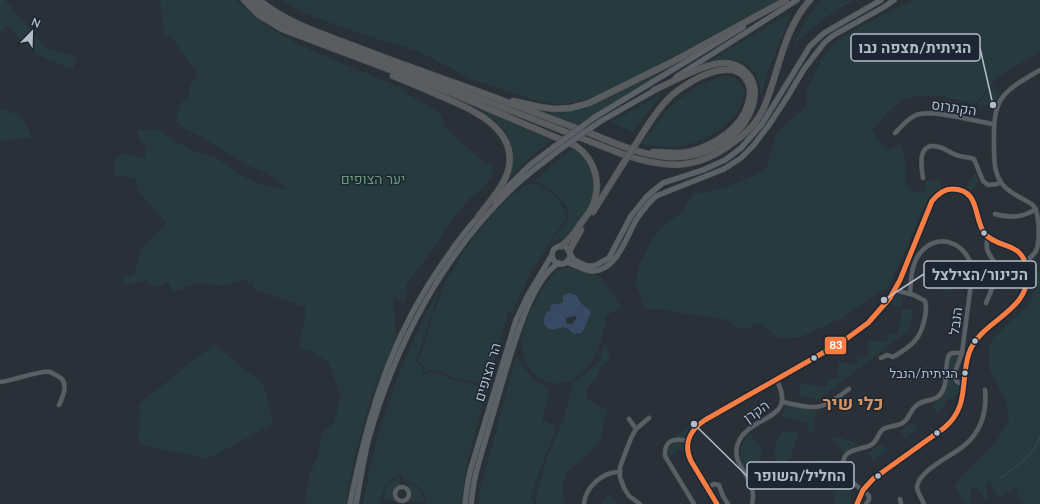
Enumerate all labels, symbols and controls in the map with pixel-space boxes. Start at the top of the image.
north arrow [12,12,52,52]
text: N [30,15,43,30]
callout: הגיתית/מצפה נבו [851,34,980,61]
text: הגיתית/מצפה נבו [859,38,971,56]
street label: הקתרוס [930,95,978,119]
park label: יער הצופים [341,170,405,187]
unlabelled marker [979,228,989,238]
callout: הכינור/הצילצל [924,261,1036,288]
text: הכינור/הצילצל [932,265,1028,283]
street label: הנבל [945,306,965,336]
line badge: 83 [824,336,847,355]
unlabelled marker [970,336,980,346]
text: 83 [830,338,842,351]
street label: הר הצופים [470,341,504,403]
unlabelled marker [809,353,819,363]
place label: הגיתית/הנבל [889,365,958,381]
marker: הגיתית/הנבל [960,368,970,378]
district label: כלי שיר [823,392,883,414]
street label: הקרן [740,396,772,426]
unlabelled marker [932,428,942,438]
callout: החליל/השופר [747,462,854,489]
text: החליל/השופר [754,466,846,484]
unlabelled marker [873,471,883,481]

